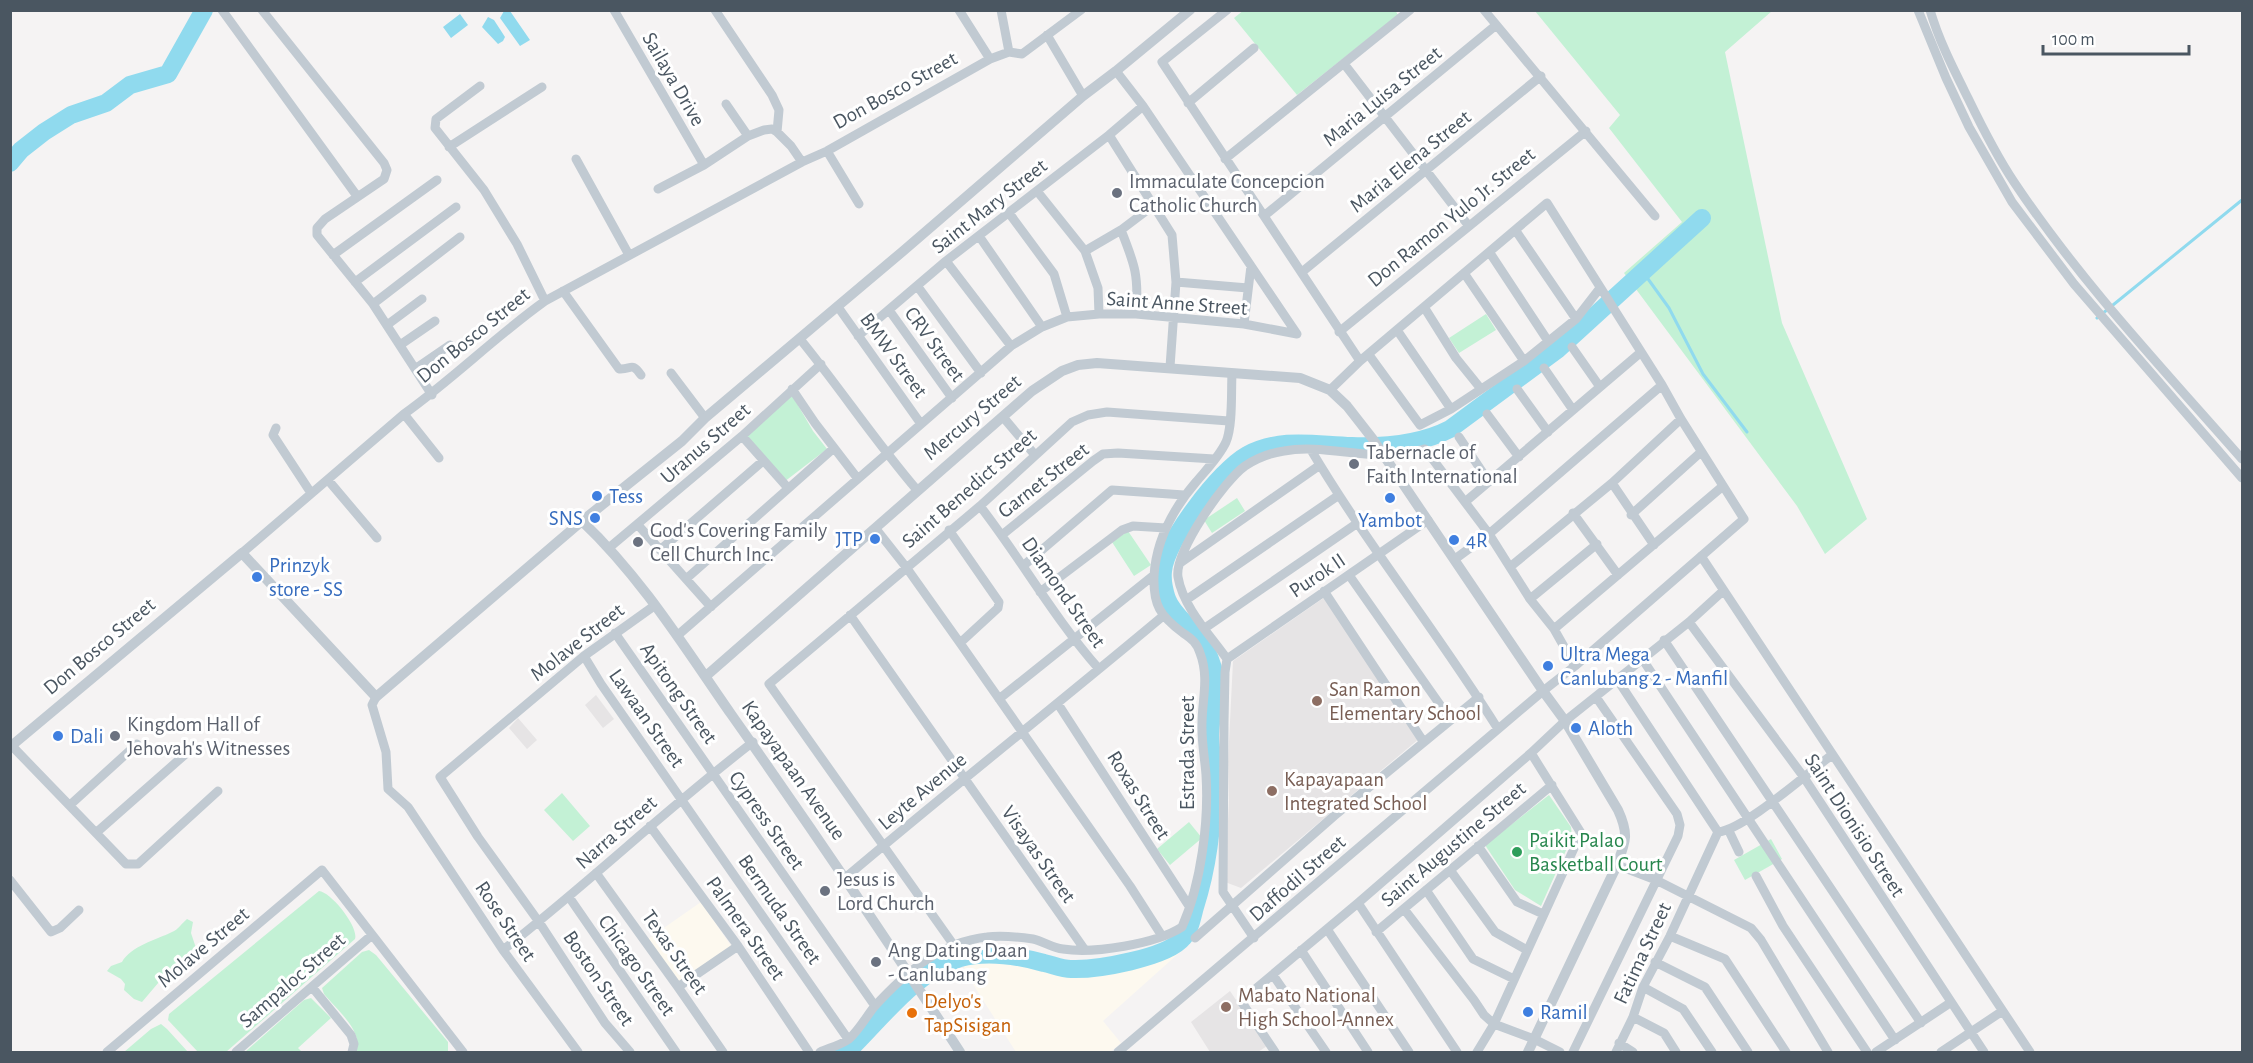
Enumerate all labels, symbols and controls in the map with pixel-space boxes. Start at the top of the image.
scale bar [2043,18,2188,56]
street label: Sailaya Drive [638,29,709,130]
text: 100 m [2052,31,2095,49]
street label: Maria Luisa Street [1319,42,1446,150]
street label: Don Bosco Street [830,48,961,133]
street label: Maria Elena Street [1346,106,1475,217]
street label: Don Ramon Yulo Jr. Street [1364,143,1539,291]
street label: Saint Mary Street [928,155,1051,258]
place label: Immaculate Concepcion Catholic Church [1129,171,1325,216]
marker: Immaculate Concepcion Catholic Church [1110,186,1124,200]
street label: Don Bosco Street [413,283,534,387]
street label: Saint Anne Street [1106,288,1248,319]
street label: CRV Street [901,303,969,386]
street label: BMW Street [856,309,931,402]
street label: Mercury Street [920,371,1025,464]
street label: Uranus Street [657,399,754,488]
street label: Saint Benedict Street [898,424,1041,552]
street label: Garnet Street [994,438,1093,522]
place label: Tabernacle of Faith International [1366,442,1518,487]
marker: Tabernacle of Faith International [1347,457,1361,471]
place label: Tess [609,486,643,507]
marker: Tess [590,489,604,503]
marker: Yambot [1383,491,1397,505]
place label: SNS [549,508,583,529]
place label: Yambot [1358,510,1422,531]
marker: SNS [588,511,602,525]
place label: God's Covering Family Cell Church Inc. [650,520,827,565]
place label: JTP [836,529,863,550]
place label: 4R [1466,530,1488,551]
marker: JTP [868,532,882,546]
street label: Diamond Street [1018,533,1110,652]
marker: 4R [1447,533,1461,547]
marker: God's Covering Family Cell Church Inc. [631,535,645,549]
street label: Purok II [1286,549,1349,602]
place label: Prinzyk store - SS [269,555,343,600]
marker: Prinzyk store - SS [250,570,264,584]
street label: Don Bosco Street [40,594,159,699]
street label: Molave Street [527,599,628,685]
street label: Apitong Street [636,639,721,748]
place label: Ultra Mega Canlubang 2 - Manfil [1560,644,1728,689]
marker: Ultra Mega Canlubang 2 - Manfil [1541,659,1555,673]
street label: Lawaan Street [605,665,688,772]
place label: San Ramon Elementary School [1329,679,1481,724]
marker: San Ramon Elementary School [1310,694,1324,708]
street label: Estrada Street [1177,696,1198,810]
street label: Kapayapaan Avenue [738,697,849,844]
place label: Kingdom Hall of Jehovah's Witnesses [127,714,290,759]
place label: Aloth [1588,718,1633,739]
marker: Aloth [1569,721,1583,735]
place label: Dali [70,726,104,747]
marker: Dali [51,729,65,743]
marker: Kingdom Hall of Jehovah's Witnesses [108,729,122,743]
street label: Roxas Street [1103,747,1174,843]
street label: Leyte Avenue [874,749,970,834]
street label: Saint Dionisio Street [1801,750,1909,901]
street label: Cypress Street [725,767,808,874]
place label: Kapayapaan Integrated School [1284,769,1427,814]
street label: Saint Augustine Street [1377,778,1530,911]
marker: Kapayapaan Integrated School [1265,784,1279,798]
street label: Narra Street [572,792,661,873]
street label: Visayas Street [998,802,1080,907]
place label: Paikit Palao Basketball Court [1529,830,1663,875]
street label: Daffodil Street [1245,831,1350,926]
marker: Paikit Palao Basketball Court [1510,845,1524,859]
street label: Bermuda Street [734,851,825,968]
place label: Jesus is Lord Church [837,869,935,914]
street label: Palmera Street [702,873,789,984]
street label: Rose Street [471,877,540,965]
marker: Jesus is Lord Church [818,884,832,898]
street label: Fatima Street [1610,899,1675,1007]
street label: Molave Street [154,903,253,992]
street label: Texas Street [638,906,711,999]
street label: Chicago Street [594,911,679,1020]
street label: Boston Street [559,927,638,1030]
street label: Sampaloc Street [235,929,349,1032]
place label: Ang Dating Daan - Canlubang [888,940,1028,985]
marker: Ang Dating Daan - Canlubang [869,955,883,969]
place label: Mabato National High School-Annex [1238,985,1394,1030]
place label: Delyo's TapSisigan [924,991,1011,1036]
marker: Mabato National High School-Annex [1219,1000,1233,1014]
place label: Ramil [1540,1002,1588,1023]
marker: Ramil [1521,1005,1535,1019]
marker: Delyo's TapSisigan [905,1006,919,1020]

